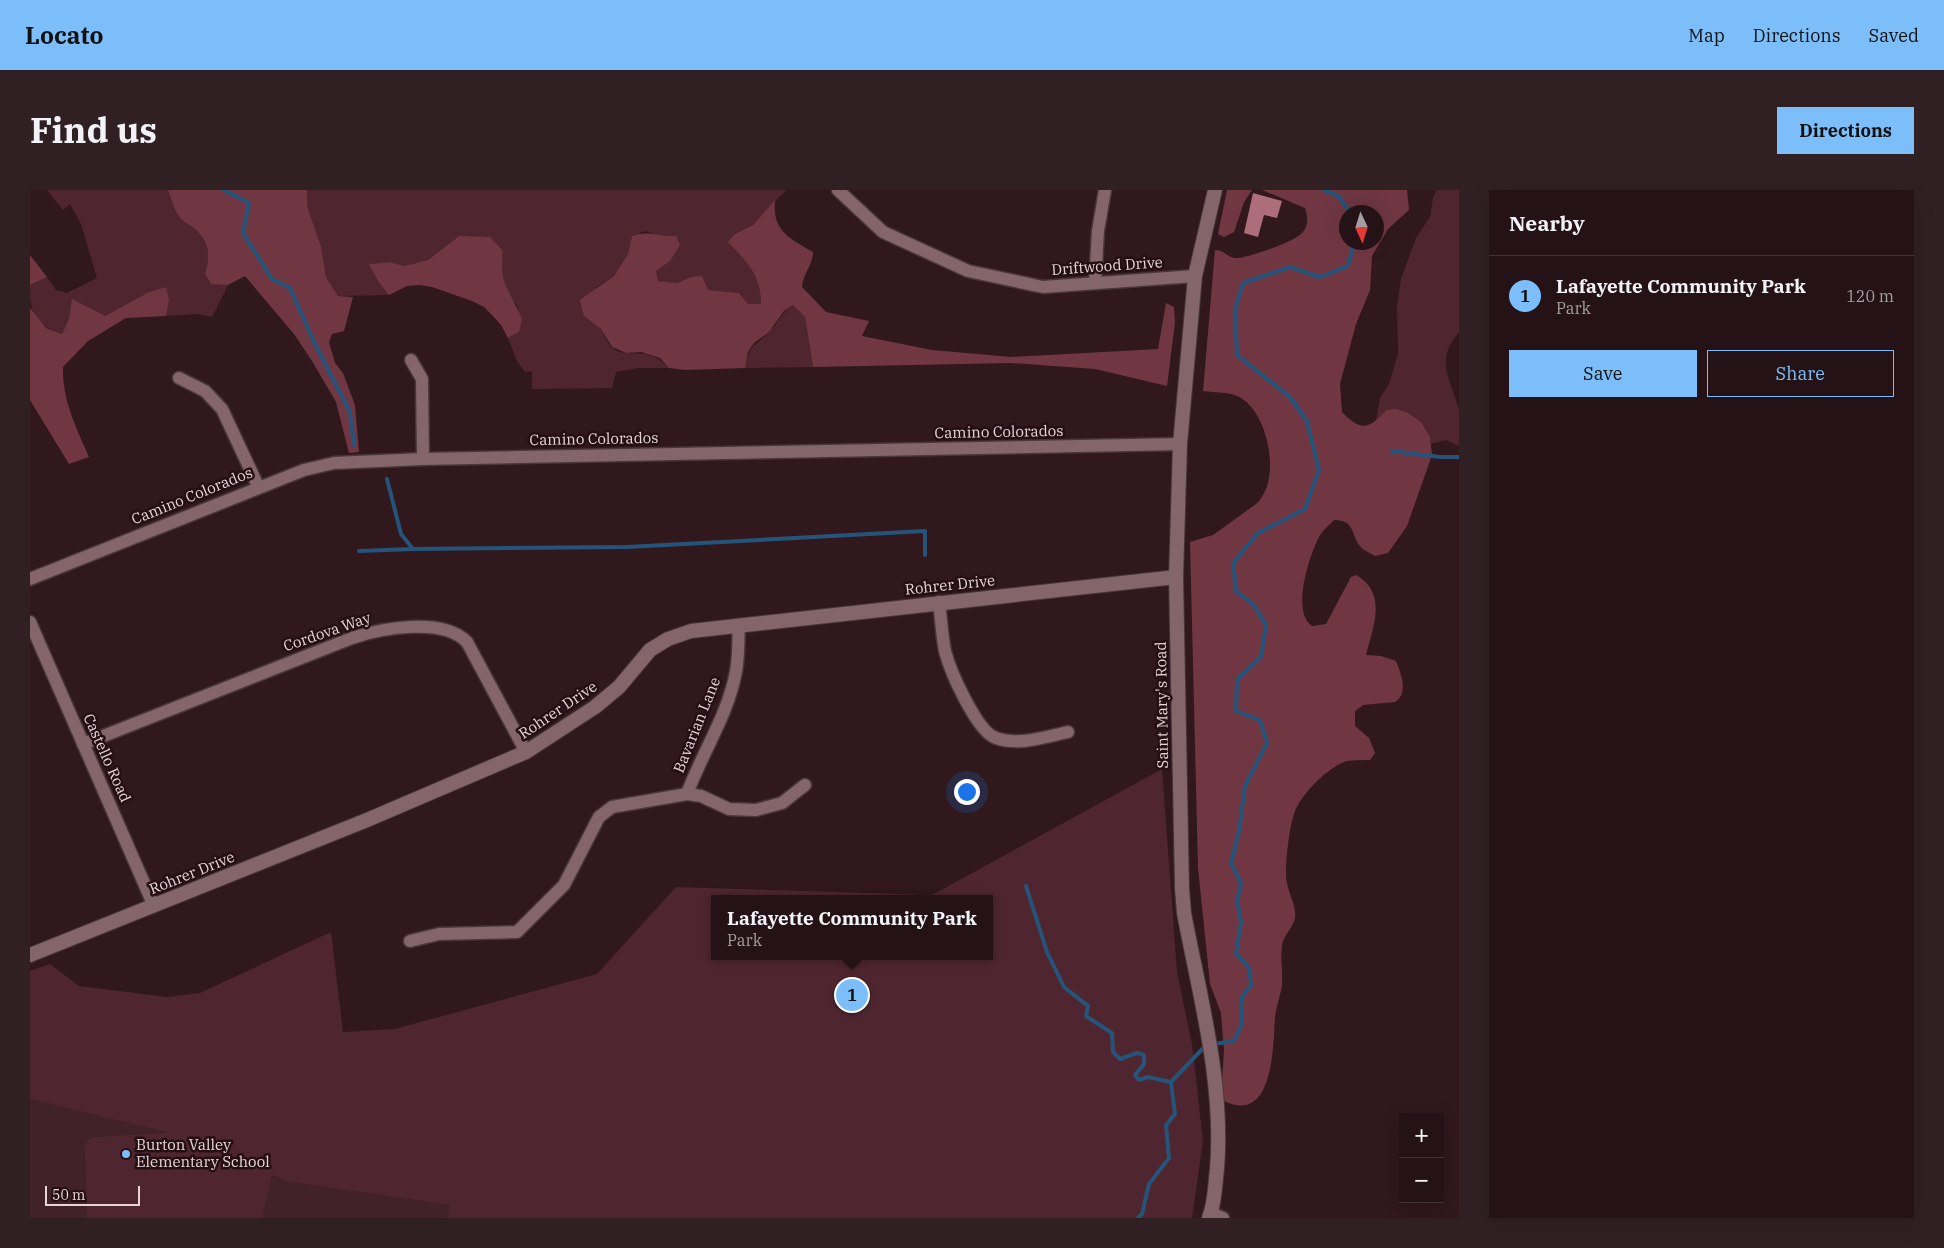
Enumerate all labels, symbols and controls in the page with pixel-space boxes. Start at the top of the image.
text: Locato [25,19,103,51]
text: Map [1688,24,1725,47]
text: Directions [1753,24,1841,47]
text: Saved [1869,24,1919,47]
text: Find us [30,107,157,153]
button: Directions [1777,107,1914,154]
north arrow [1339,205,1384,250]
text: Nearby [1509,209,1585,237]
street label: Driftwood Drive [1051,252,1163,279]
text: Lafayette Community Park [1556,274,1806,298]
text: 1 [1520,286,1530,306]
text: 120 m [1846,286,1894,306]
text: Park [1556,298,1591,318]
button: Save [1509,350,1697,397]
button: Share [1707,350,1894,397]
street label: Camino Colorados [934,421,1064,442]
street label: Camino Colorados [529,428,659,449]
street label: Camino Colorados [128,463,255,529]
street label: Rohrer Drive [904,570,996,599]
street label: Cordova Way [281,608,373,655]
street label: Saint Mary's Road [1151,641,1172,769]
street label: Bavarian Lane [669,674,724,775]
street label: Rohrer Drive [515,676,600,743]
street label: Castello Road [79,711,135,805]
your location [954,779,980,805]
street label: Rohrer Drive [146,847,237,898]
popup [711,895,993,960]
text: Lafayette Community Park [727,906,977,930]
text: Park [727,930,762,950]
pin: 1 [836,976,868,1014]
map controls [1399,1113,1444,1203]
button: + [1399,1113,1444,1158]
place label: Burton Valley Elementary School [136,1135,270,1171]
marker: Burton Valley Elementary School [120,1148,132,1160]
button: − [1399,1158,1444,1203]
scale bar [45,1183,140,1206]
text: 50 m [52,1186,85,1204]

